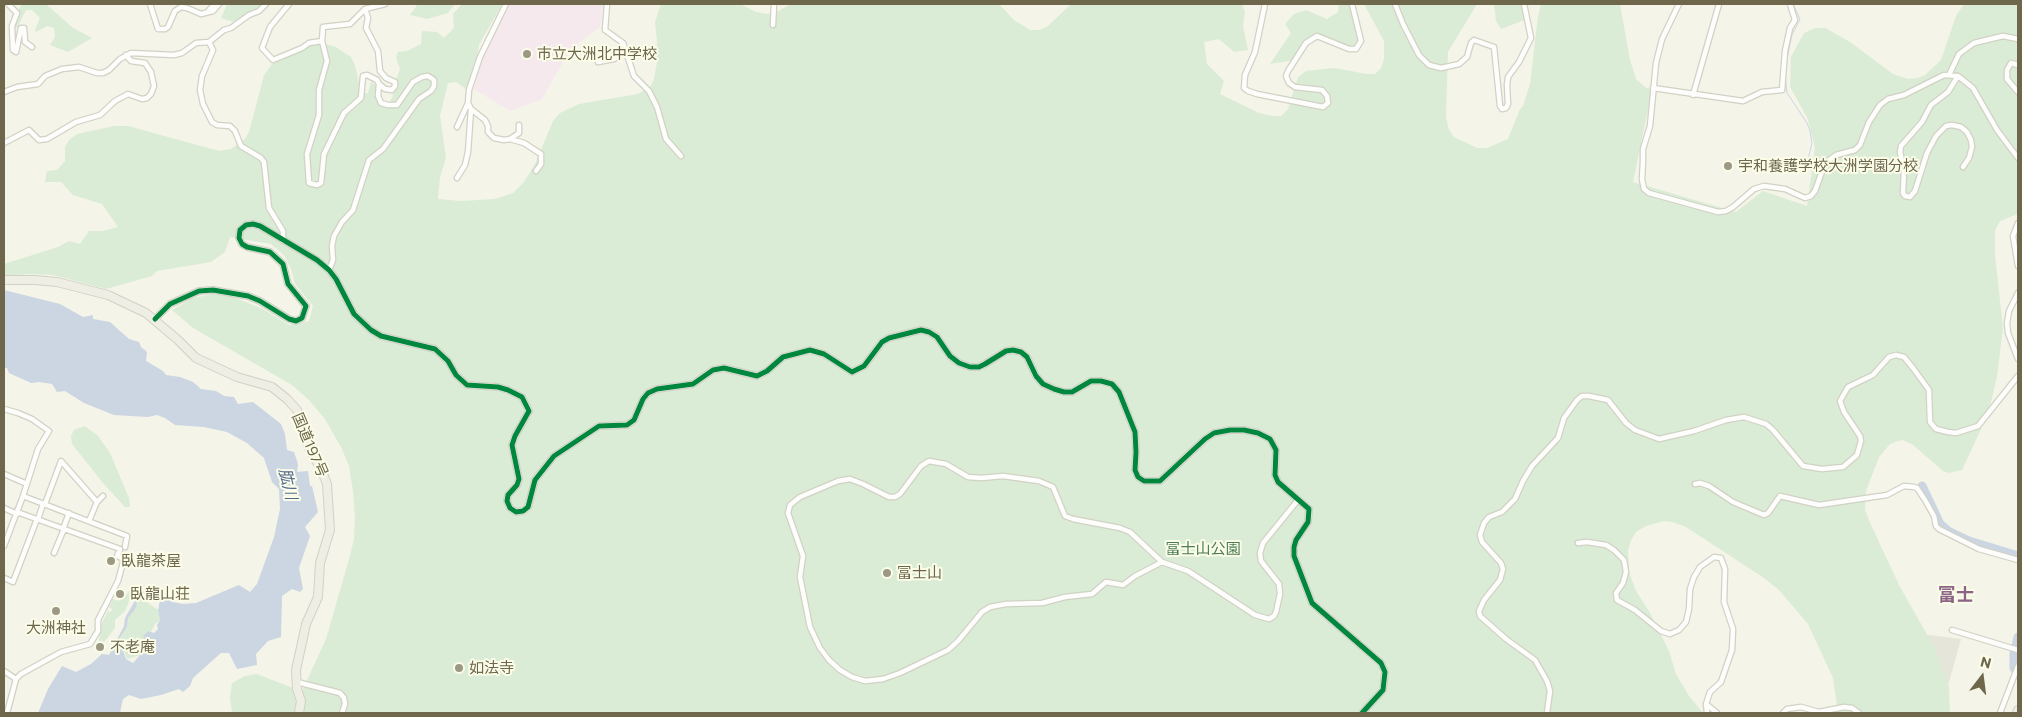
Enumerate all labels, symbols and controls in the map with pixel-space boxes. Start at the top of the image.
place label: 市立大洲北中学校 [537,45,657,63]
marker: 市立大洲北中学校 [521,48,533,60]
place label: 宇和養護学校大洲学園分校 [1738,157,1918,175]
marker: 宇和養護学校大洲学園分校 [1722,160,1734,172]
street label: 国道197号 [288,410,332,480]
water label: 肱川 [275,466,301,502]
park label: 冨士山公園 [1166,540,1240,558]
place label: 臥龍茶屋 [121,552,181,570]
marker: 臥龍茶屋 [105,555,117,567]
place label: 冨士山 [897,564,942,582]
marker: 冨士山 [881,567,893,579]
district label: 冨士 [1938,584,1974,606]
place label: 臥龍山荘 [130,585,190,603]
marker: 臥龍山荘 [114,588,126,600]
marker: 大洲神社 [50,605,62,617]
place label: 大洲神社 [26,619,86,637]
place label: 不老庵 [110,638,155,656]
marker: 不老庵 [94,641,106,653]
north arrow [1957,652,2007,702]
text: N [1979,652,1993,672]
place label: 如法寺 [469,659,514,677]
marker: 如法寺 [453,662,465,674]

